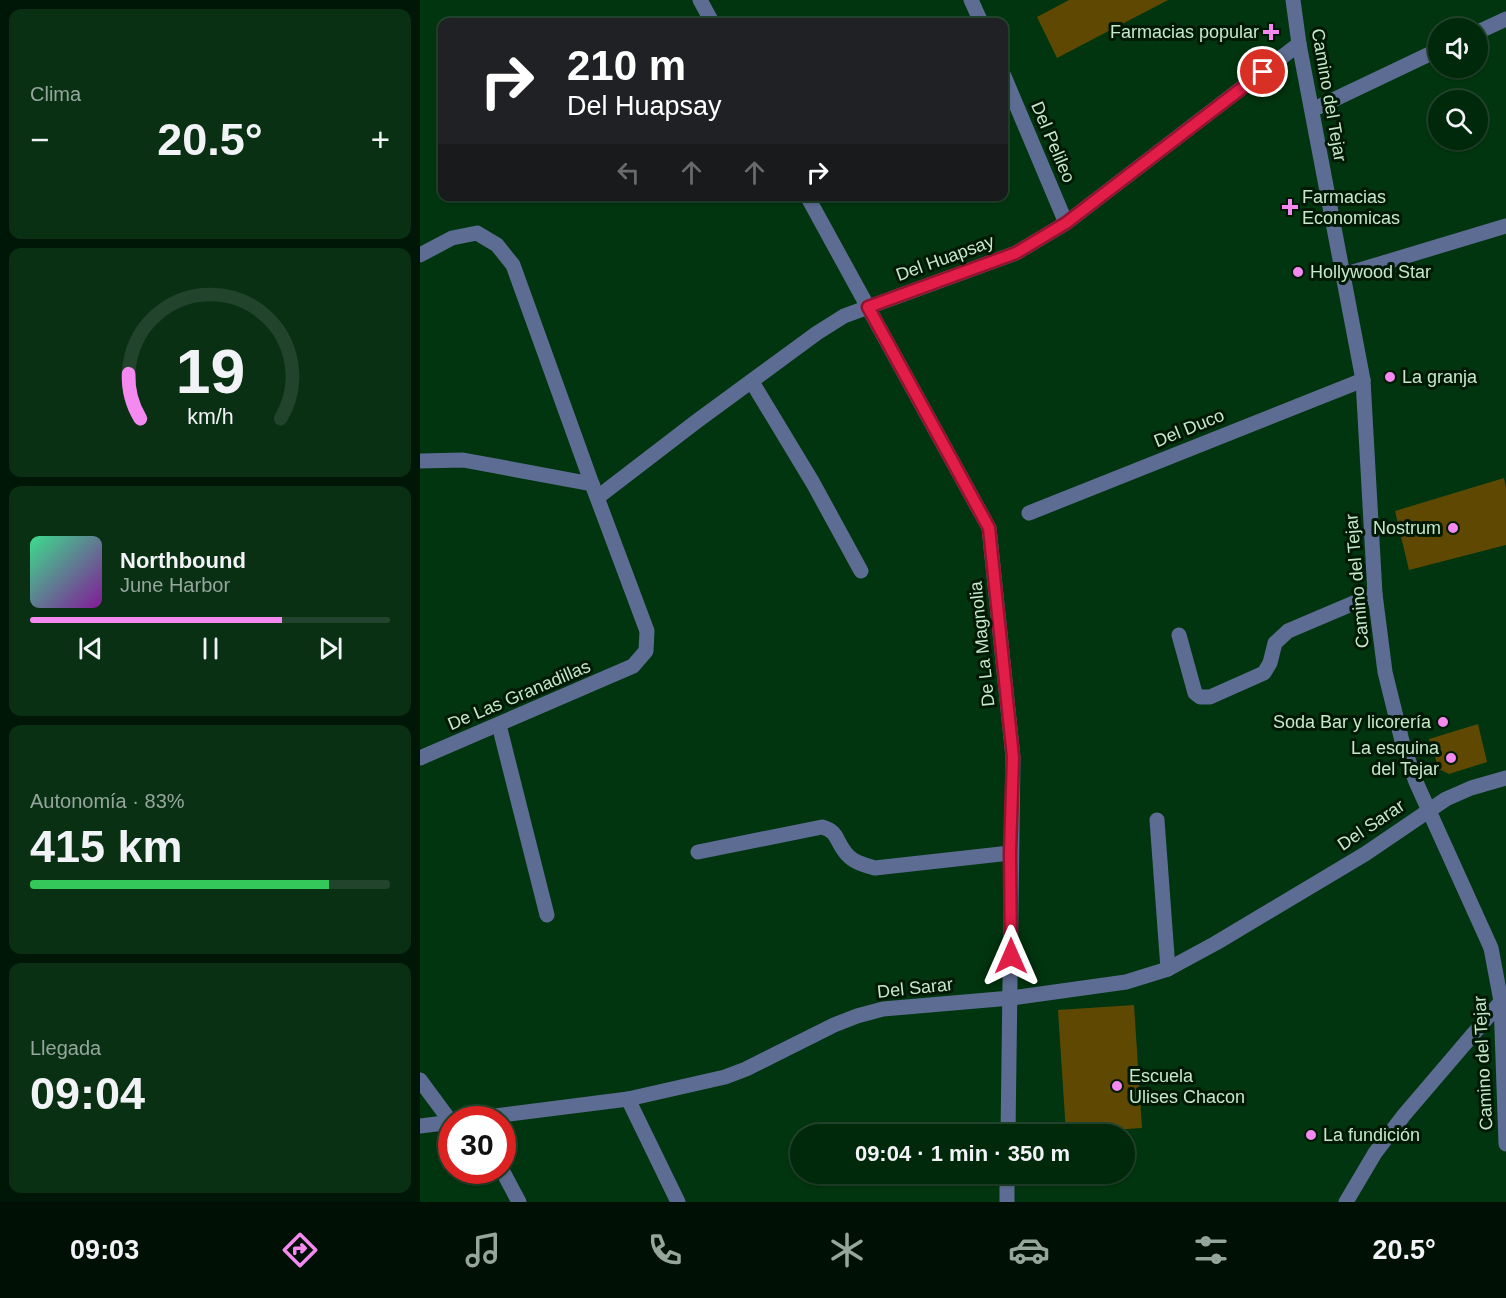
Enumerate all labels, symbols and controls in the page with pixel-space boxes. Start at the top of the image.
map controls [1428,18,1488,150]
button: sound [1428,18,1488,78]
place label: Farmacias popular [1110,22,1259,42]
marker: Farmacias popular [1264,25,1278,39]
street label: Camino del Tejar [1307,27,1351,163]
icon: right [468,42,546,120]
text: 210 m [567,42,686,89]
pin [1237,46,1288,97]
icon: arrive [1246,55,1279,88]
text: Clima [30,83,81,105]
button: search [1428,90,1488,150]
text: Del Huapsay [567,91,722,121]
street label: Del Pelileo [1027,98,1079,186]
text: 20.5° [157,114,263,165]
text: − [30,121,49,158]
text: + [371,121,390,158]
icon: left [612,156,645,189]
icon: ahead [675,156,708,189]
icon: ahead [738,156,771,189]
icon: right [801,156,834,189]
place label: Farmacias Economicas [1302,187,1400,228]
marker: Farmacias Economicas [1283,200,1297,214]
street label: Del Huapsay [893,231,997,285]
place label: Hollywood Star [1310,262,1431,282]
marker: Hollywood Star [1291,265,1305,279]
text: 19 [175,338,245,407]
place label: La granja [1402,367,1478,387]
marker: La granja [1383,370,1397,384]
street label: Del Duco [1151,405,1227,451]
text: km/h [187,406,233,430]
street label: Camino del Tejar [1341,513,1373,649]
place label: Nostrum [1373,518,1441,538]
marker: Nostrum [1446,521,1460,535]
text: Northbound [120,548,246,573]
text: June Harbor [120,574,230,596]
street label: De La Magnolia [965,579,999,708]
icon: previous [74,632,107,665]
icon: pause [194,632,227,665]
icon: next [314,632,347,665]
street label: De Las Granadillas [445,656,593,734]
place label: Soda Bar y licorería [1273,712,1432,732]
marker: Soda Bar y licorería [1436,715,1450,729]
place label: La esquina del Tejar [1351,738,1440,779]
marker: La esquina del Tejar [1444,751,1458,765]
text: Autonomía · 83% [30,790,185,812]
street label: Del Sarar [1334,795,1408,855]
text: 415 km [30,821,183,872]
position arrow [979,924,1043,988]
street label: Del Sarar [876,974,954,1002]
street label: Camino del Tejar [1469,995,1497,1131]
text: Llegada [30,1037,101,1059]
place label: Escuela Ulises Chacon [1129,1066,1245,1107]
text: 09:04 [30,1068,145,1119]
marker: Escuela Ulises Chacon [1110,1079,1124,1093]
speed limit sign: 30 [438,1106,516,1184]
place label: La fundición [1323,1125,1420,1145]
marker: La fundición [1304,1128,1318,1142]
text: 09:04 · 1 min · 350 m [855,1141,1070,1166]
icon: directions [279,1229,321,1271]
icon: music [462,1229,504,1271]
icon: phone [644,1229,686,1271]
icon: climate [826,1229,868,1271]
icon: car [1008,1229,1050,1271]
icon: filters [1190,1229,1232,1271]
text: 09:03 [70,1235,139,1265]
text: 20.5° [1372,1235,1436,1265]

